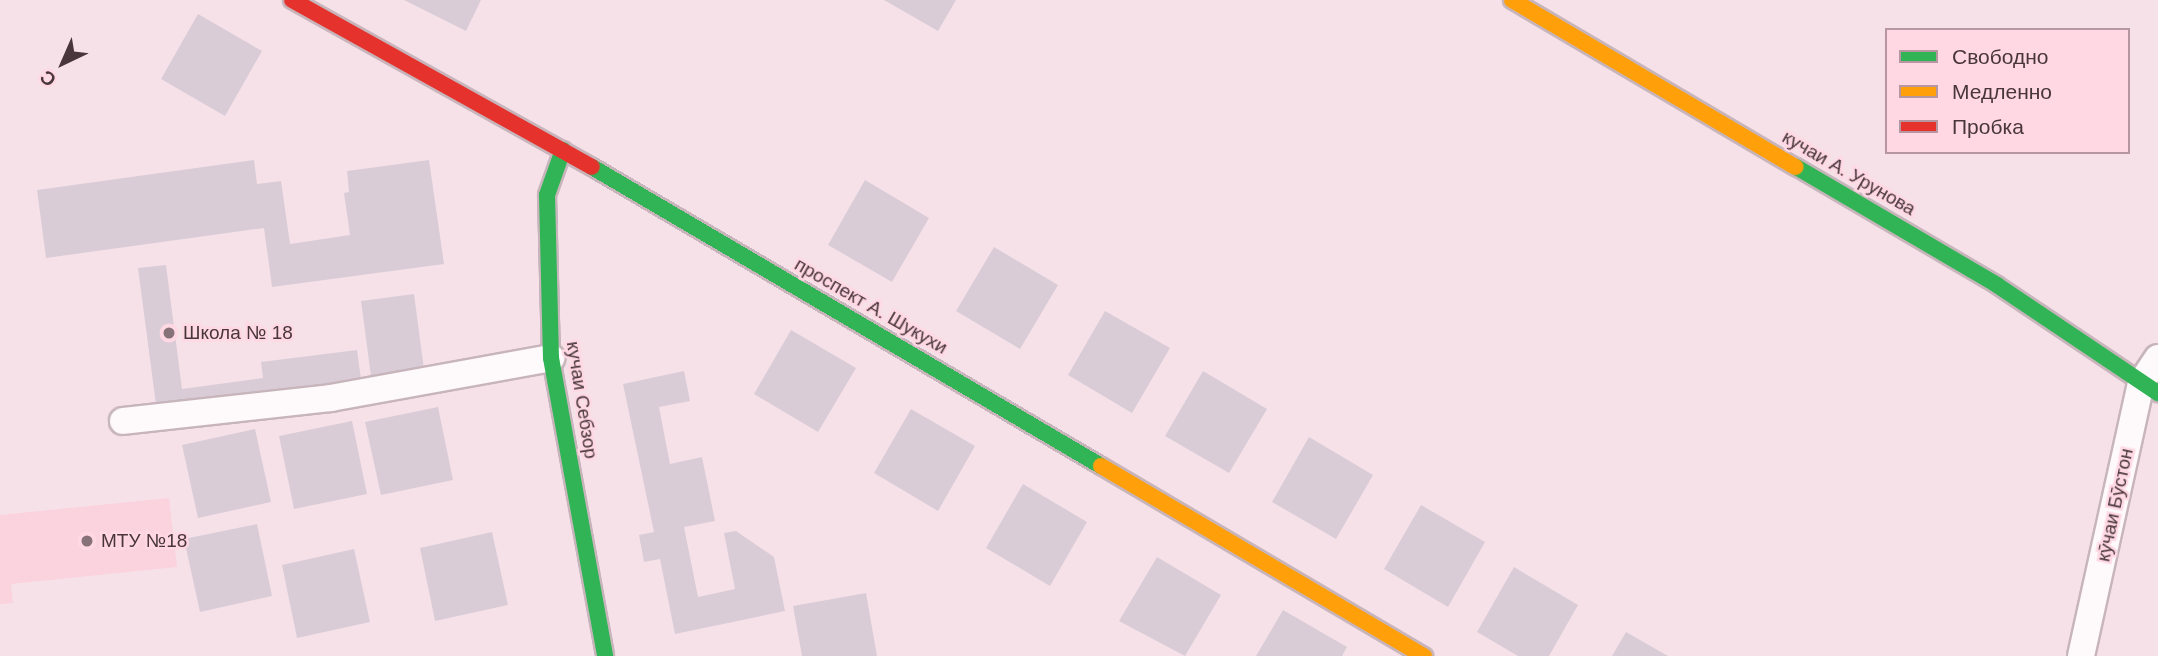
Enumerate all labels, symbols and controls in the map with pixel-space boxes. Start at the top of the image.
north arrow [28,28,98,98]
legend [1885,28,2130,154]
text: Свободно [1952,45,2049,68]
text: С [36,66,60,91]
text: Медленно [1952,80,2052,103]
text: Пробка [1952,115,2024,138]
street label: кучаи А. Урунова [1778,126,1920,220]
street label: проспект А. Шукухи [791,253,951,359]
place label: Школа № 18 [183,322,293,344]
marker: Школа № 18 [161,325,177,341]
street label: кучаи Себзор [561,340,603,460]
street label: кӯчаи Бӯстон [2092,446,2138,564]
place label: МТУ №18 [101,530,187,552]
marker: МТУ №18 [79,533,95,549]

